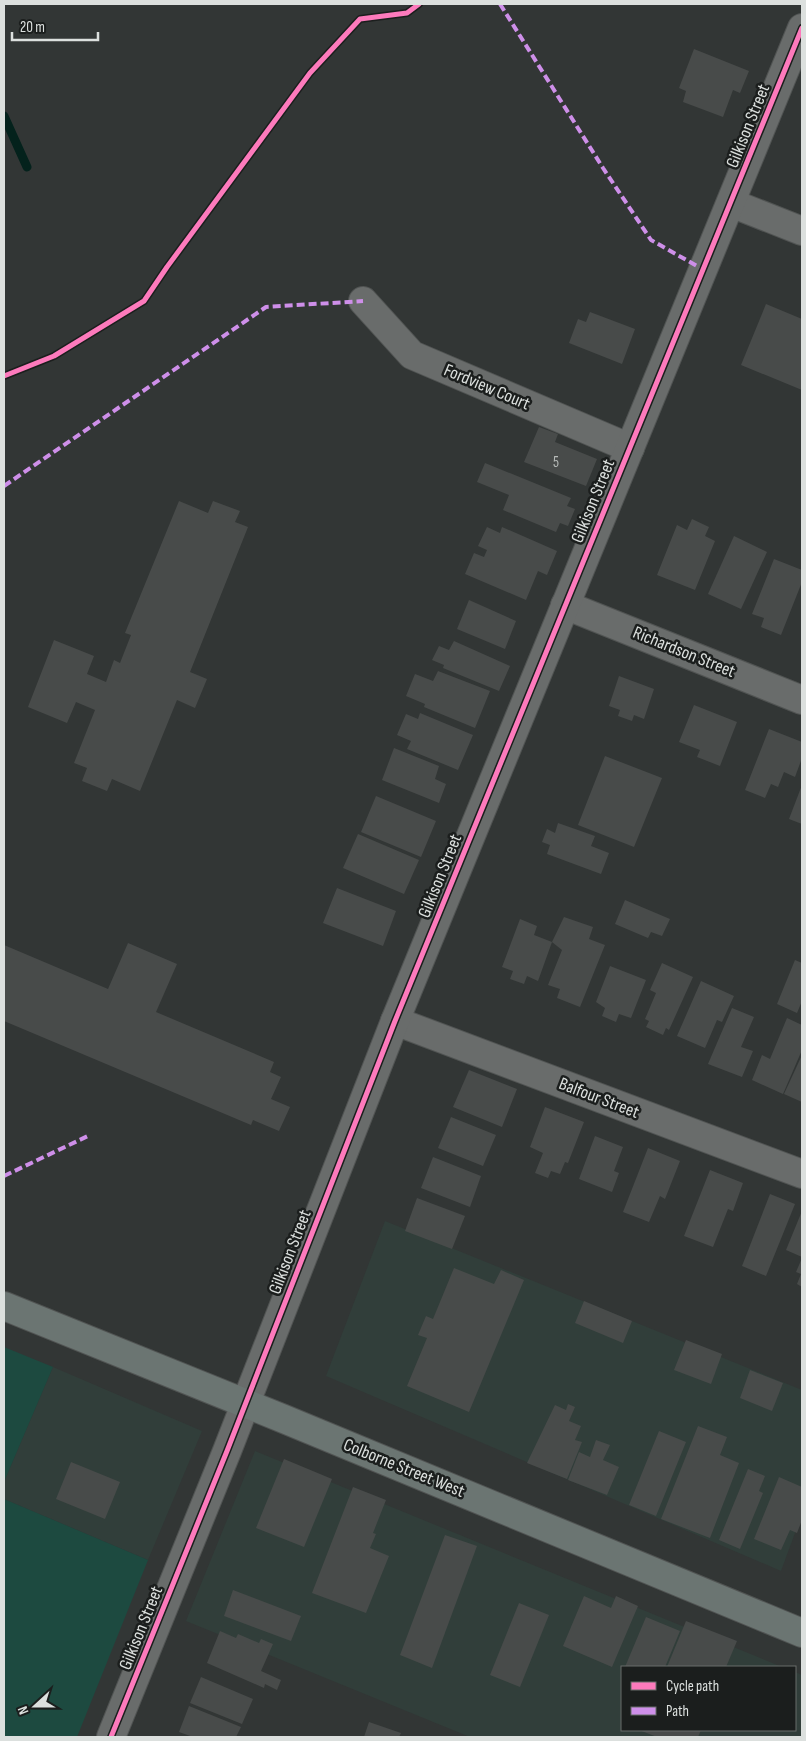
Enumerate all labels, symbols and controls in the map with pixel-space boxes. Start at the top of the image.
scale bar [12,10,99,42]
text: 20 m [20,18,45,37]
street label: Gilkison Street [722,81,774,171]
street label: Fordview Court [441,359,534,415]
house number: 5 [553,453,559,472]
street label: Gilkison Street [567,456,619,546]
street label: Richardson Street [630,622,739,682]
street label: Gilkison Street [414,831,466,921]
street label: Balfour Street [556,1073,643,1123]
street label: Gilkison Street [264,1206,316,1297]
street label: Colborne Street West [340,1434,468,1502]
street label: Gilkison Street [115,1583,167,1673]
legend [621,1666,796,1731]
text: Cycle path [666,1677,719,1696]
north arrow [10,1681,60,1731]
text: Path [666,1702,689,1721]
text: N [14,1704,33,1717]

